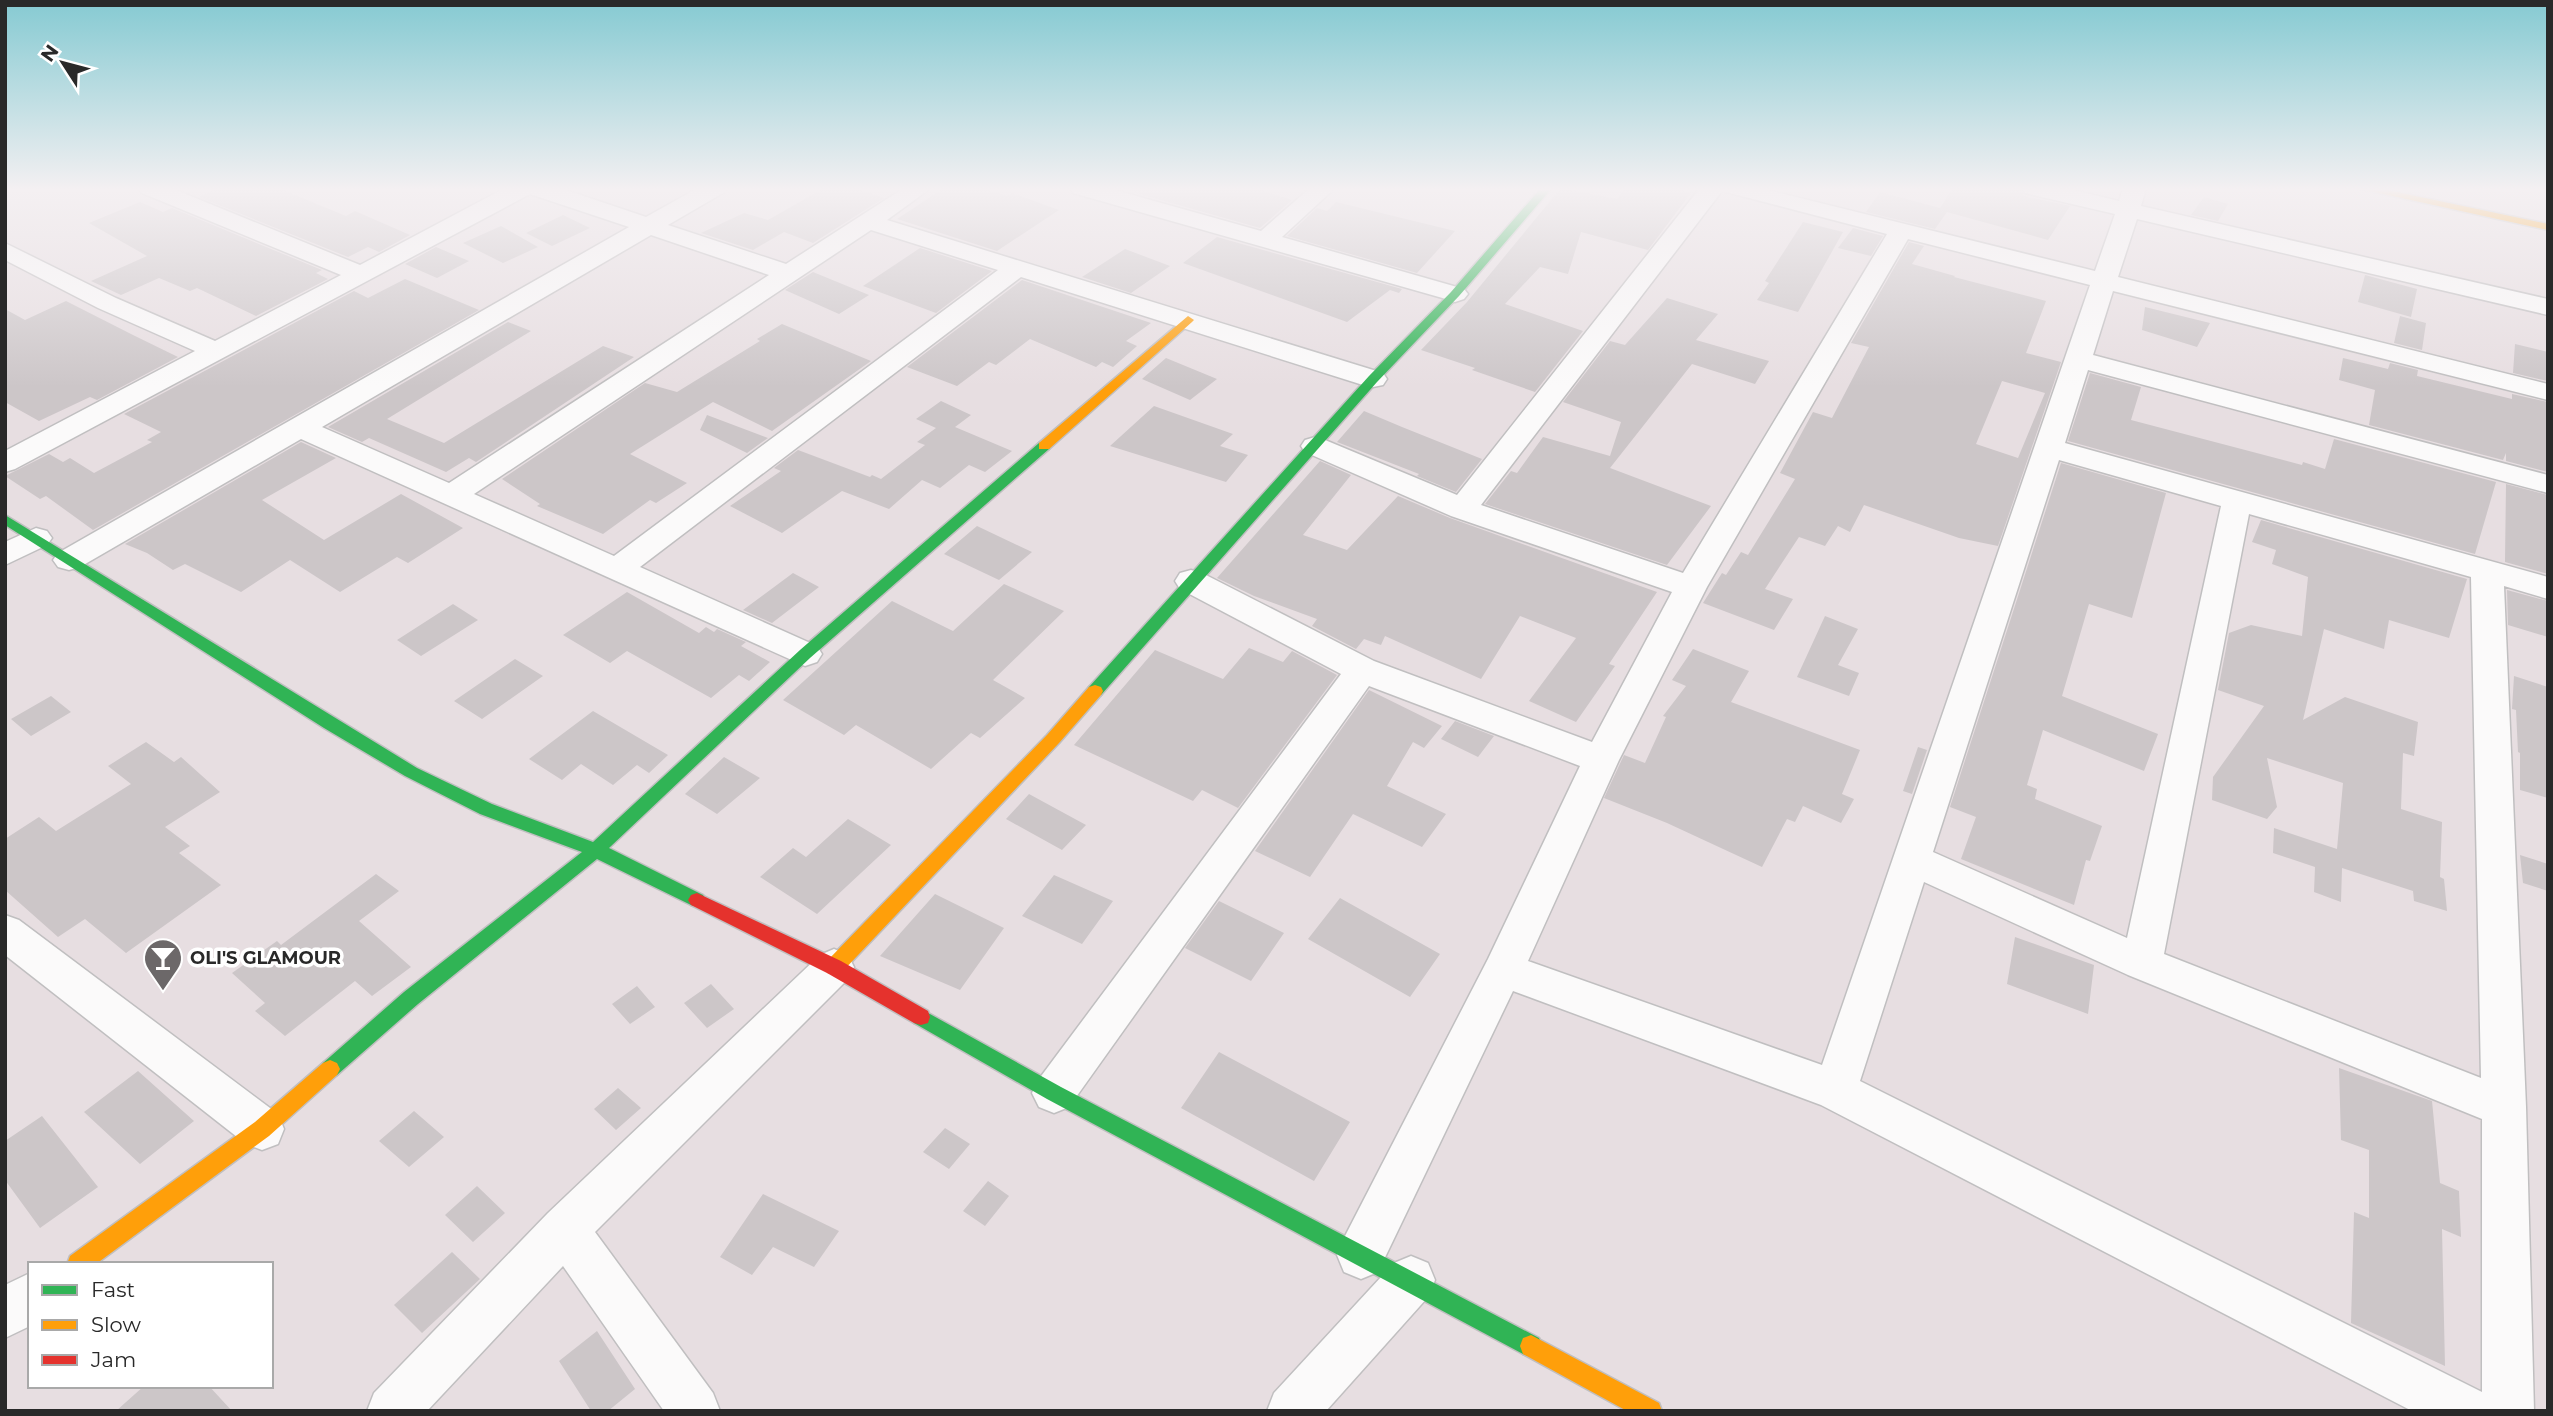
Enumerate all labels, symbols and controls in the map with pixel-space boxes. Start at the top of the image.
north arrow [28,28,98,98]
text: N [36,40,63,66]
bar icon: OLI'S GLAMOUR [142,937,184,992]
place label: OLI'S GLAMOUR [190,947,341,969]
legend [28,1262,273,1388]
text: Fast [91,1277,135,1302]
text: Slow [91,1312,141,1337]
text: Jam [90,1347,136,1372]

